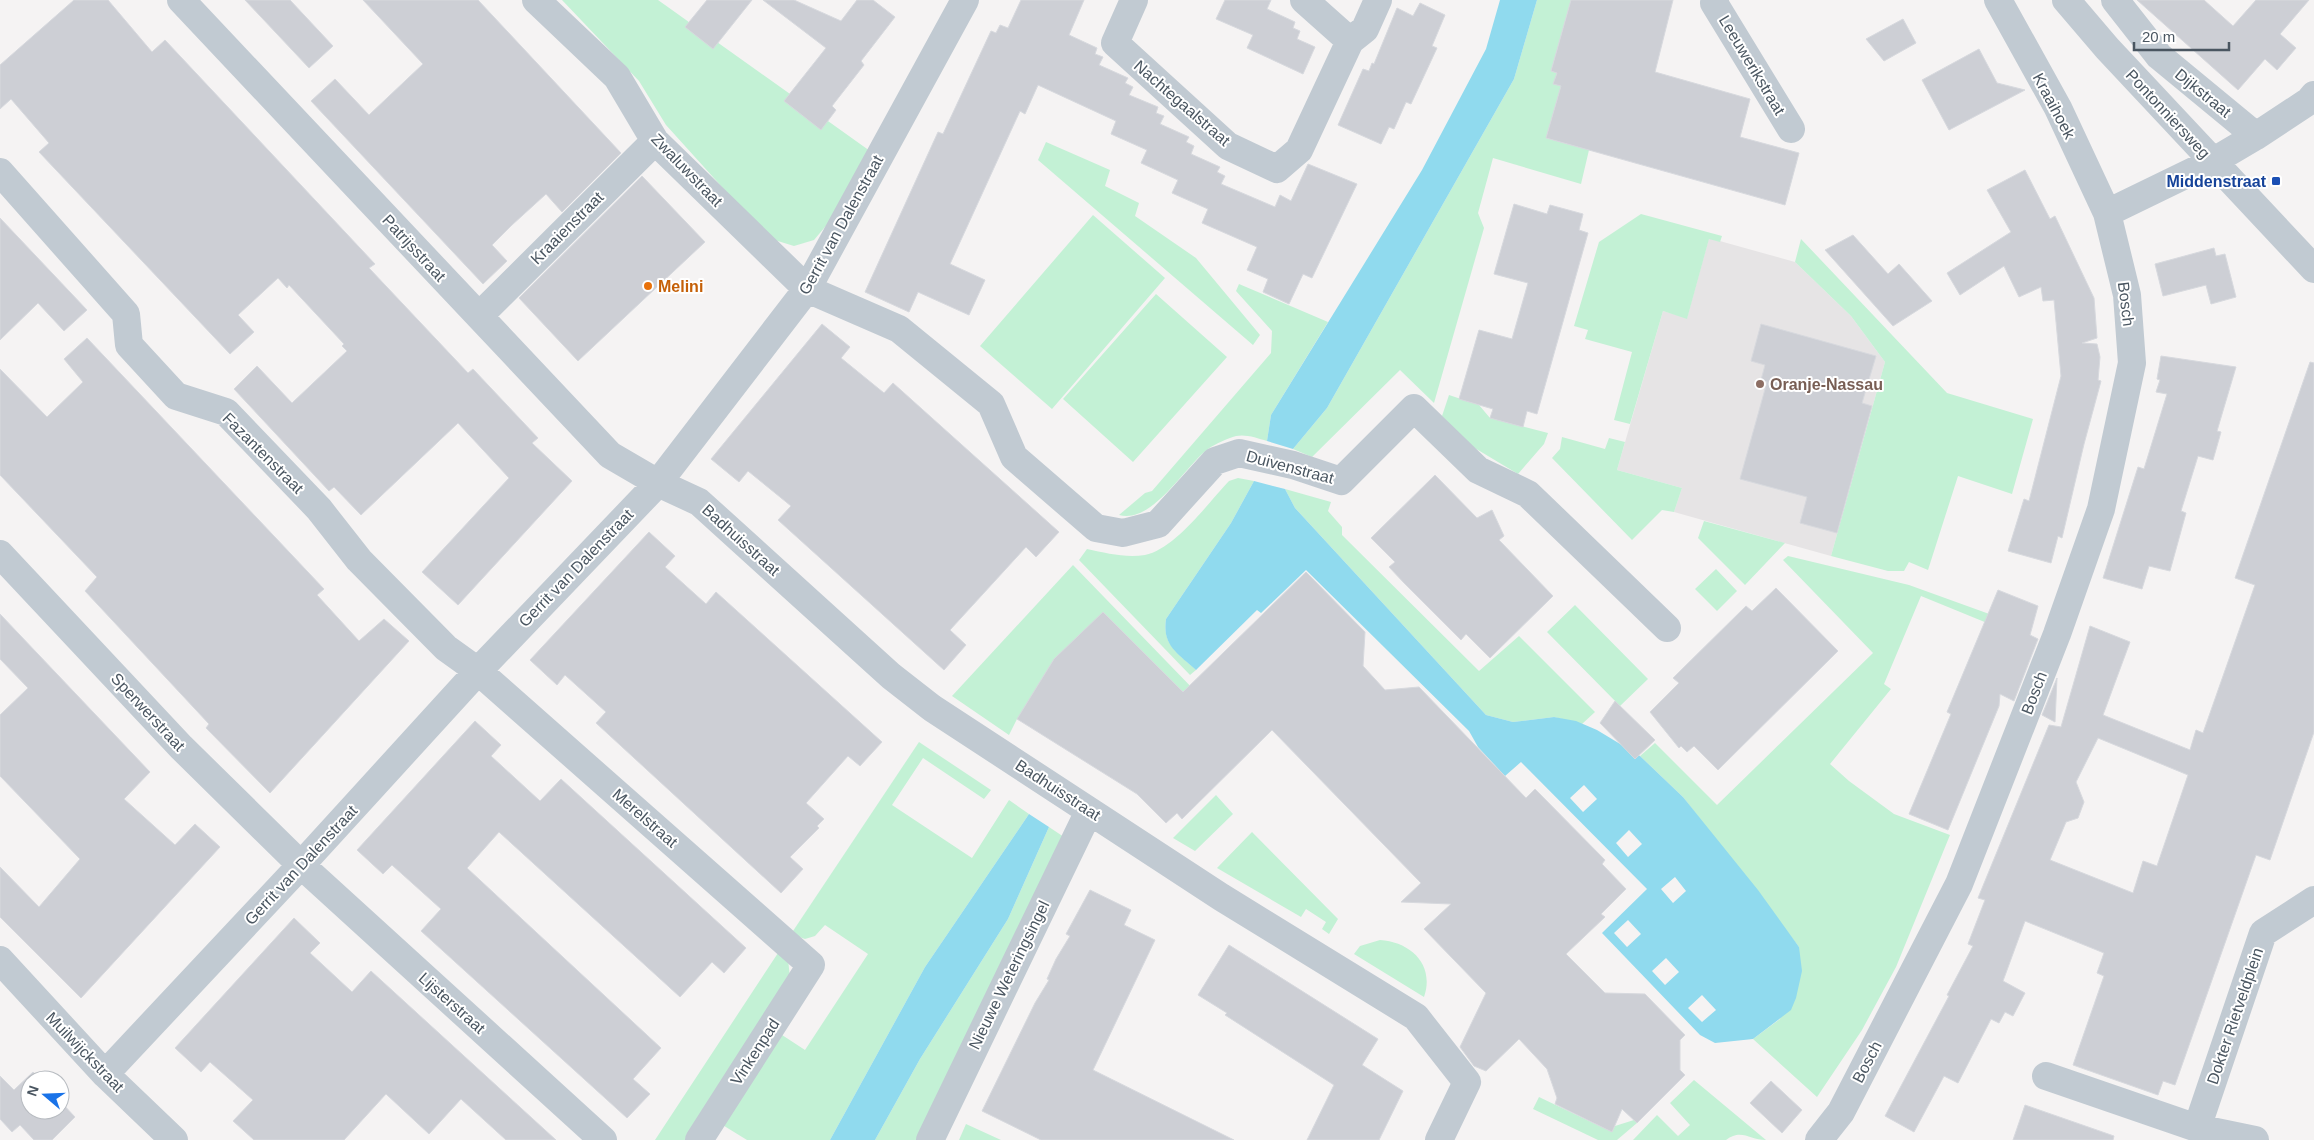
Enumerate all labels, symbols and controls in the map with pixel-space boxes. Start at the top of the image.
street label: Leeuwerikstraat [1716,12,1789,118]
scale bar [2134,20,2229,52]
text: 20 m [2142,28,2175,45]
street label: Nachtegaalstraat [1131,57,1234,149]
street label: Dijkstraat [2172,65,2235,121]
street label: Pontonniersweg [2123,66,2213,162]
street label: Kraaihoek [2030,70,2079,143]
street label: Zwaluwstraat [648,130,726,210]
street label: Gerrit van Dalenstraat [796,152,887,298]
place label: Middenstraat [2166,173,2267,190]
marker: Middenstraat [2270,175,2282,187]
street label: Kraaienstraat [527,188,607,268]
street label: Patrijsstraat [379,211,449,285]
place label: Melini [658,278,703,295]
marker: Melini [642,280,654,292]
street label: Bosch [2115,281,2137,327]
place label: Oranje-Nassau [1770,376,1883,393]
marker: Oranje-Nassau [1754,378,1766,390]
street label: Fazantenstraat [219,409,307,497]
street label: Duivenstraat [1244,447,1336,487]
street label: Badhuisstraat [699,501,783,579]
street label: Gerrit van Dalenstraat [516,505,637,630]
street label: Bosch [2018,669,2050,717]
street label: Sperwerstraat [108,670,189,755]
street label: Badhuisstraat [1012,756,1104,824]
street label: Merelstraat [609,785,681,851]
street label: Gerrit van Dalenstraat [241,802,361,928]
street label: Nieuwe Weteringsingel [966,898,1052,1052]
street label: Dokter Rietveldplein [2204,946,2266,1086]
street label: Lijsterstraat [416,969,489,1037]
street label: Muilwijckstraat [43,1009,128,1096]
street label: Vinkenpad [727,1016,783,1088]
street label: Bosch [1849,1038,1885,1086]
north arrow [20,1070,70,1120]
text: N [23,1083,42,1098]

